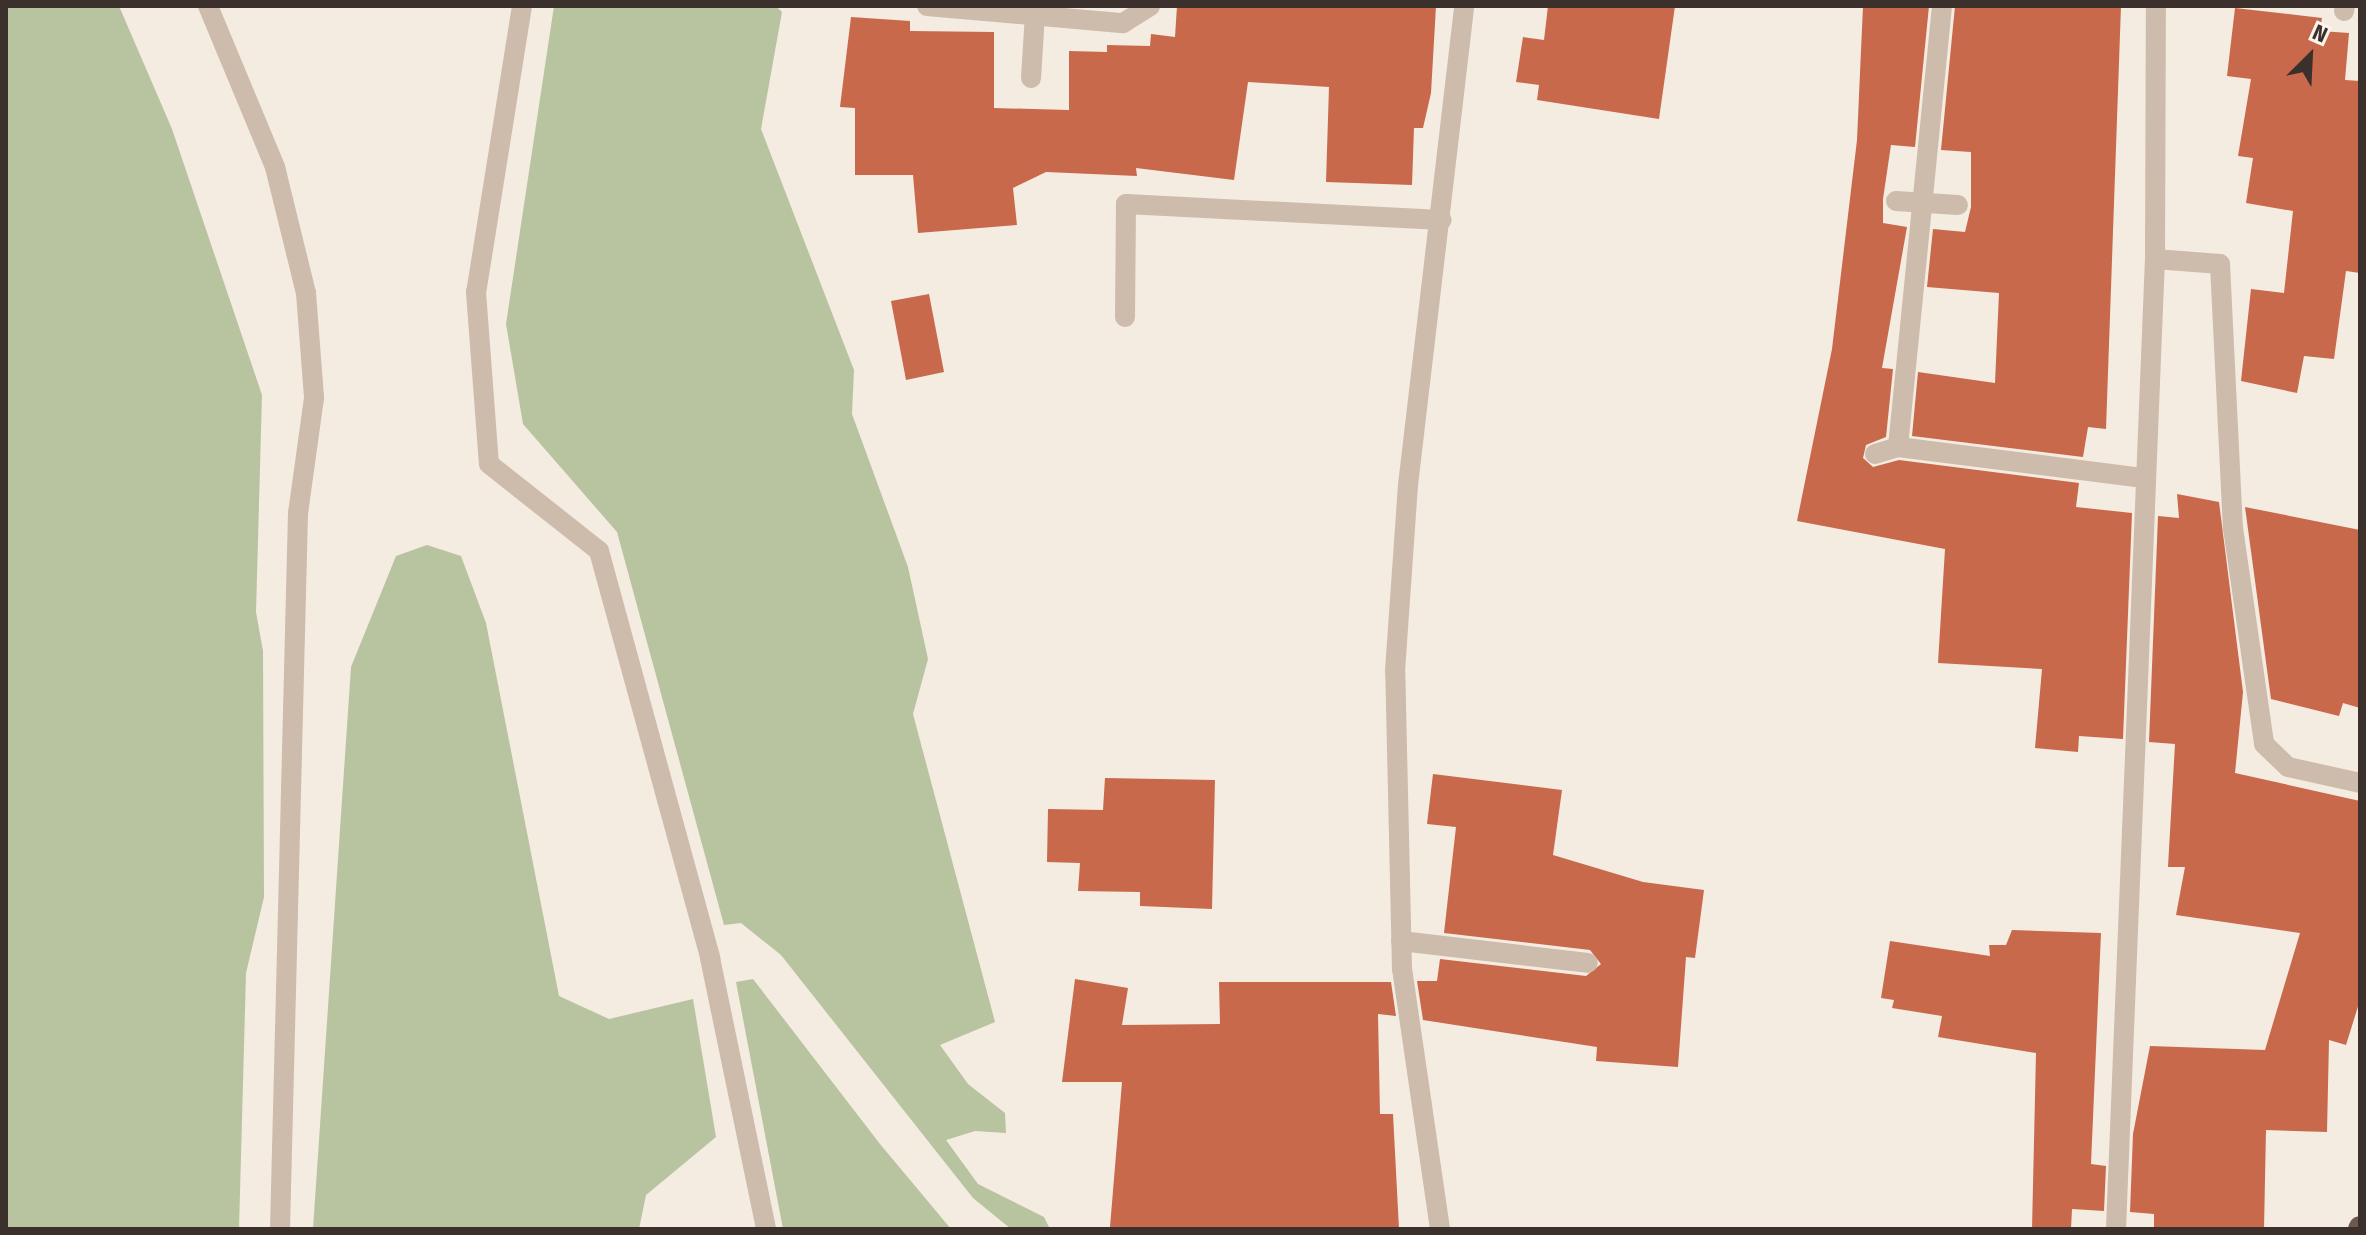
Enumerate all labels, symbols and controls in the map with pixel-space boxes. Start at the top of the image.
north arrow [2270,16,2350,96]
text: N [2308,19,2331,49]

